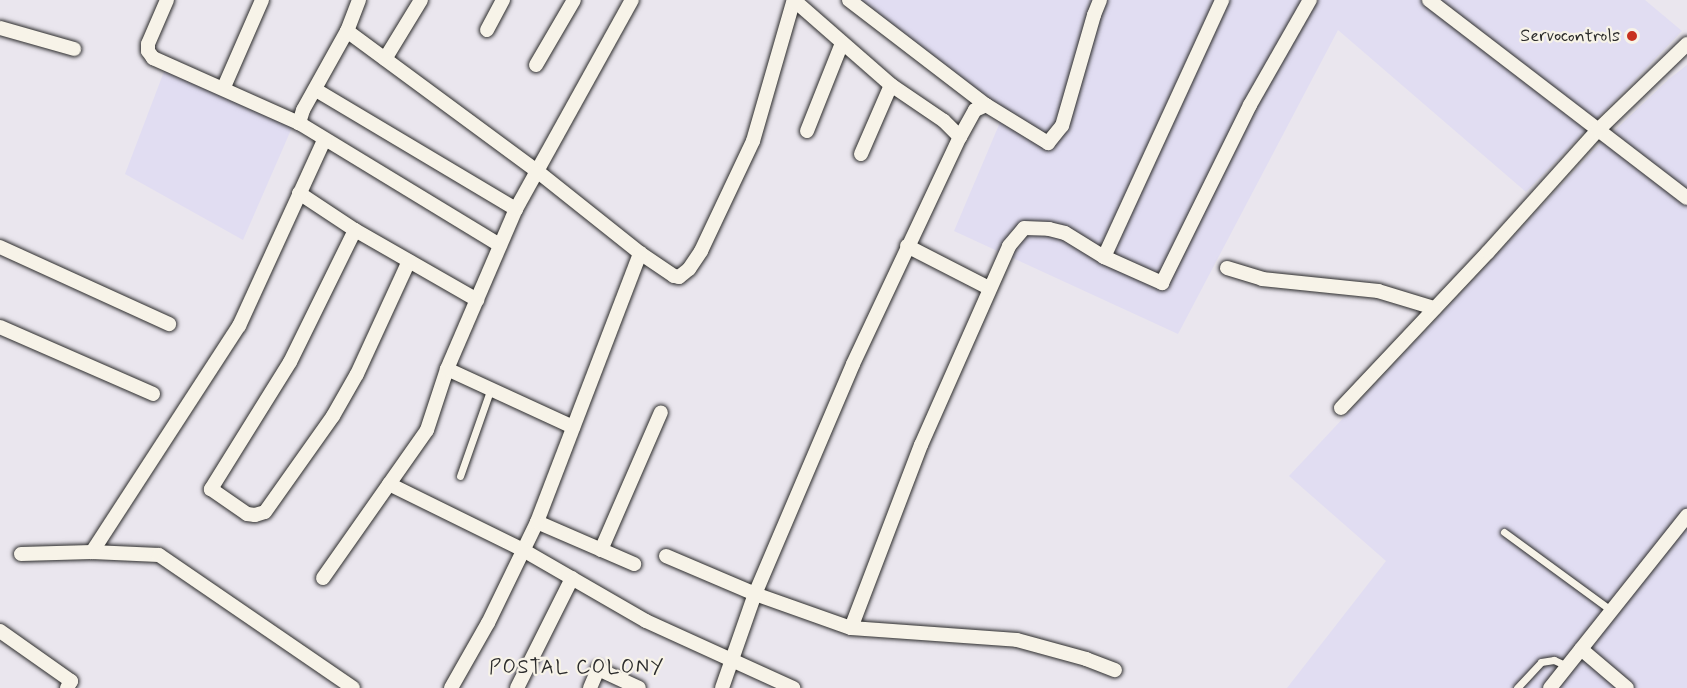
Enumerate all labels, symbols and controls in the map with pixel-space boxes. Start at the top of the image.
place label: Servocontrols [1520,25,1620,47]
marker: Servocontrols [1625,29,1639,43]
district label: POSTAL COLONY [490,655,664,679]

